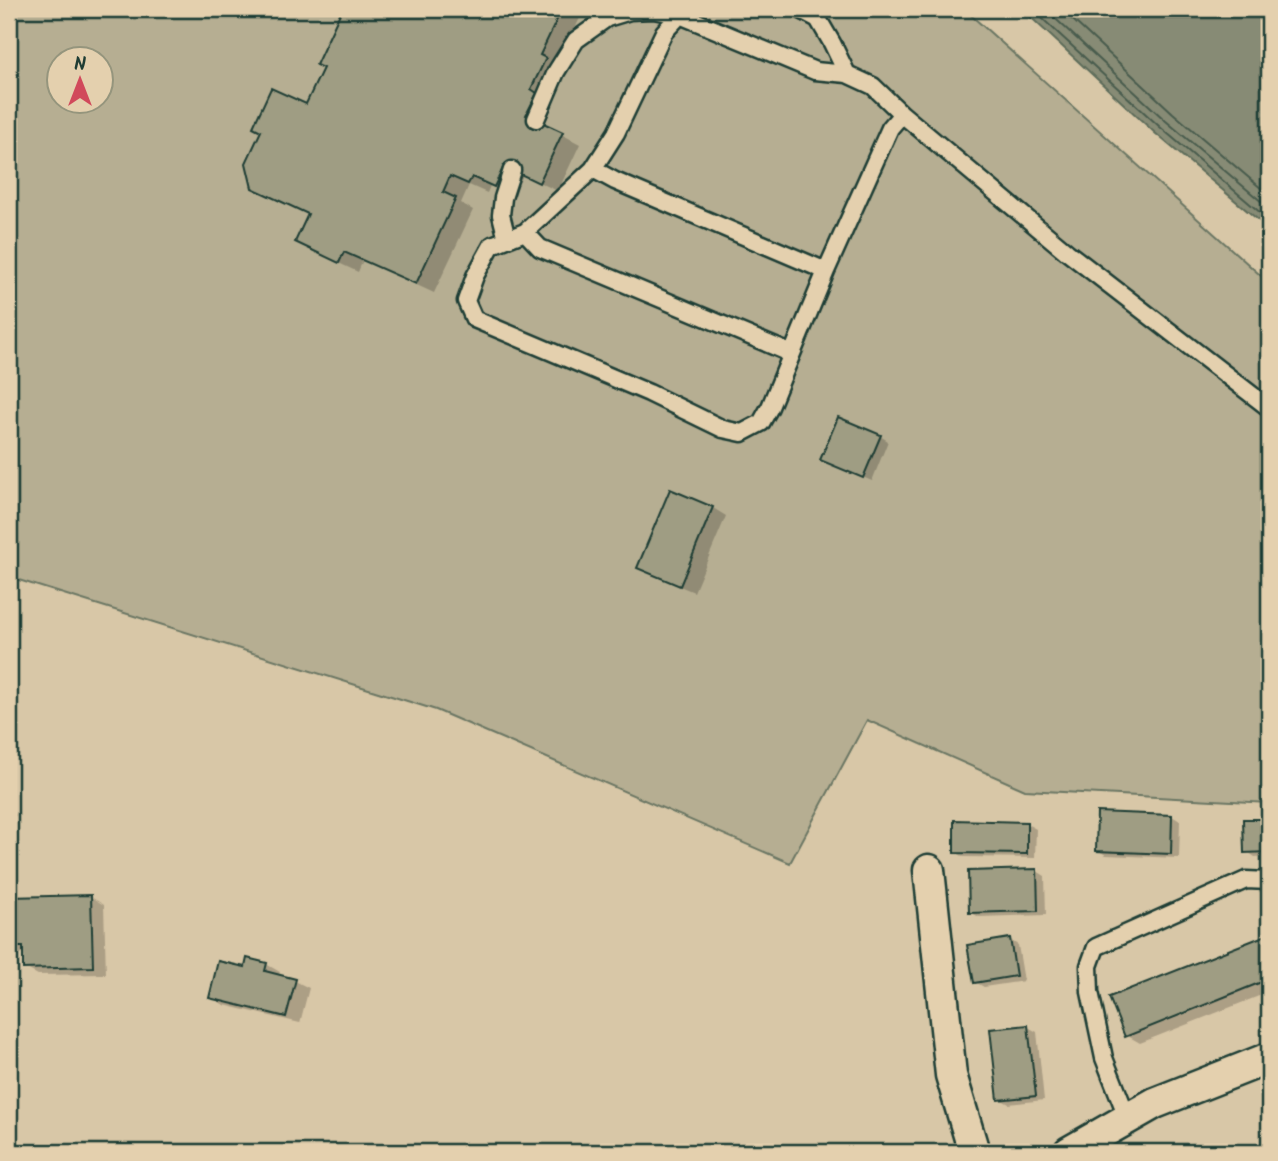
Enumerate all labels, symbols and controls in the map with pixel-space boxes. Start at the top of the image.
north arrow [46,46,116,116]
text: N [74,50,86,80]

